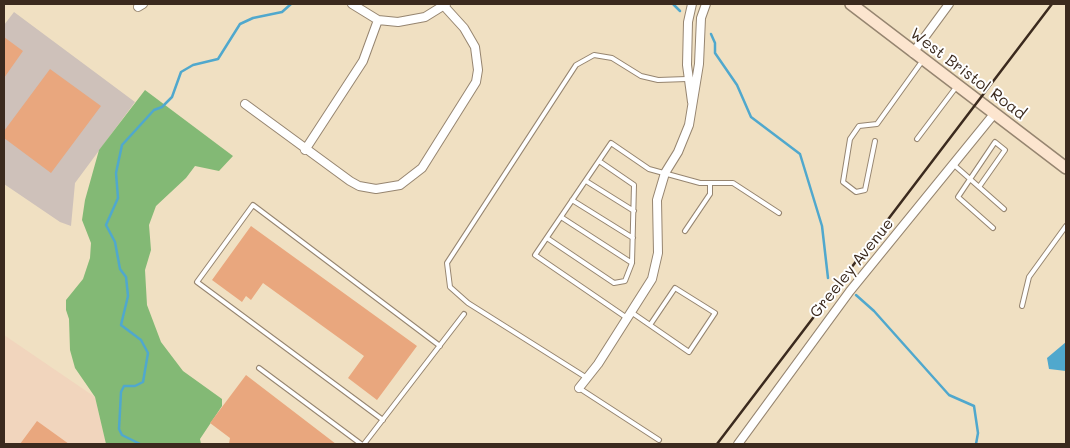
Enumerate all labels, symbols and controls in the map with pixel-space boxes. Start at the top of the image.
street label: West Bristol Road [906,24,1030,124]
street label: Greeley Avenue [806,214,898,322]

